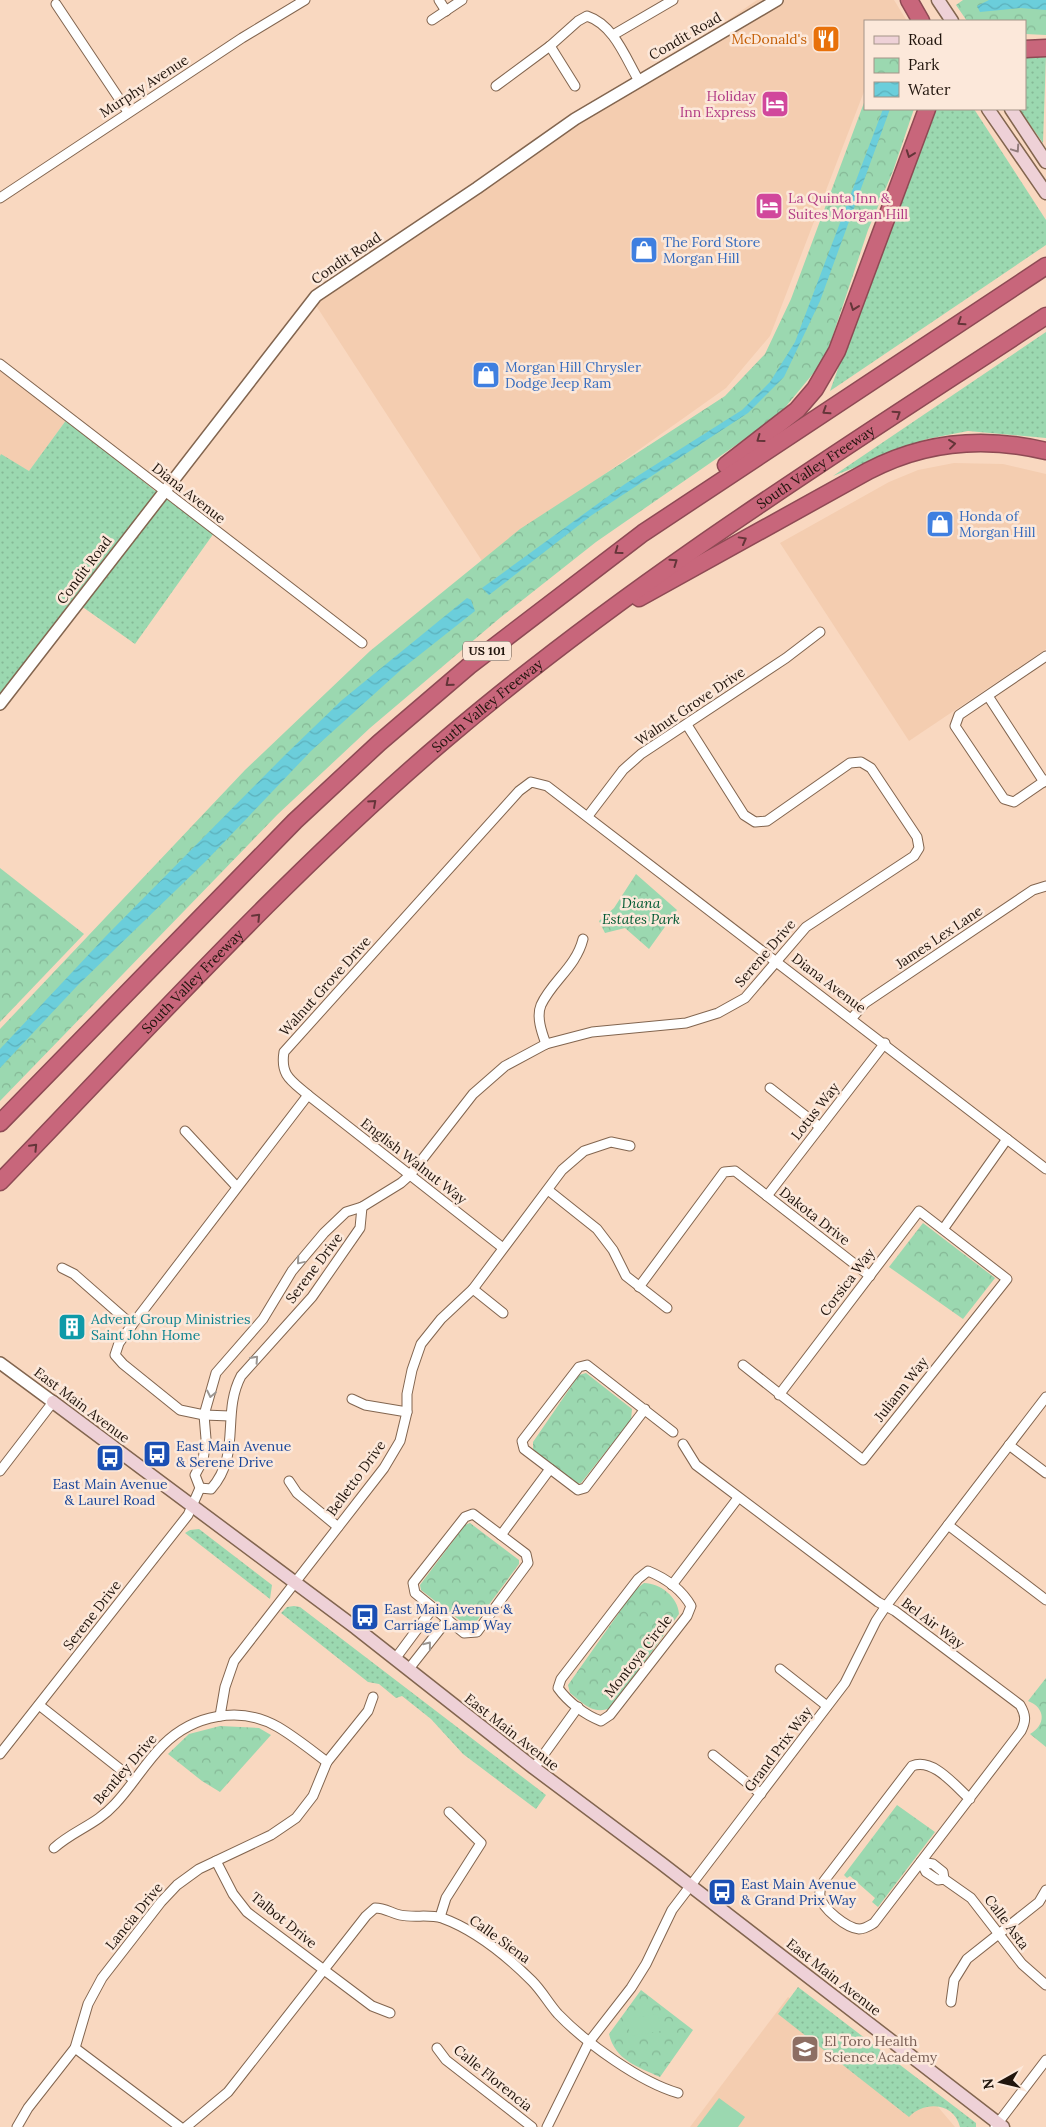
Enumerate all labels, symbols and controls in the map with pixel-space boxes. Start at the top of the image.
street label: Condit Road [646,8,724,64]
legend [864,20,1026,110]
restaurant icon: McDonald's [811,24,841,54]
place label: McDonald's [731,30,807,48]
text: Road [908,30,943,49]
street label: Murphy Avenue [96,50,192,121]
text: Park [908,55,939,74]
text: Water [908,80,951,99]
place label: Holiday Inn Express [680,87,757,121]
hotel icon: Holiday Inn Express [760,89,790,119]
one-way arrow [1010,143,1019,153]
one-way arrow [906,150,916,158]
place label: La Quinta Inn & Suites Morgan Hill [788,189,908,223]
hotel icon: La Quinta Inn & Suites Morgan Hill [754,191,784,221]
street label: Condit Road [308,228,384,288]
place label: The Ford Store Morgan Hill [663,233,761,267]
shop icon: The Ford Store Morgan Hill [629,235,659,265]
one-way arrow [850,302,860,311]
one-way arrow [958,316,967,325]
place label: Morgan Hill Chrysler Dodge Jeep Ram [505,358,641,392]
shop icon: Morgan Hill Chrysler Dodge Jeep Ram [471,360,501,390]
one-way arrow [822,405,831,414]
one-way arrow [891,411,900,420]
street label: South Valley Freeway [753,421,879,513]
one-way arrow [757,434,766,442]
one-way arrow [948,439,957,449]
street label: Diana Avenue [149,459,230,528]
place label: Honda of Morgan Hill [959,507,1036,541]
shop icon: Honda of Morgan Hill [925,509,955,539]
street label: Condit Road [53,532,115,608]
one-way arrow [738,537,747,547]
one-way arrow [614,545,624,554]
one-way arrow [668,559,678,568]
road number: US 101 [463,641,511,660]
street label: South Valley Freeway [428,654,547,756]
street label: Walnut Grove Drive [632,662,749,749]
one-way arrow [445,677,454,686]
one-way arrow [367,800,376,809]
park label: Diana Estates Park [602,894,680,928]
street label: James Lex Lane [891,901,986,973]
one-way arrow [251,914,260,923]
street label: Serene Drive [731,915,800,991]
street label: South Valley Freeway [138,925,247,1037]
street label: Walnut Grove Drive [275,932,375,1040]
street label: Diana Avenue [788,949,870,1017]
street label: Lotus Way [787,1078,843,1143]
street label: English Walnut Way [357,1114,471,1208]
one-way arrow [28,1143,37,1152]
street label: Dakota Drive [776,1183,854,1249]
street label: Serene Drive [282,1229,347,1307]
street label: Corsica Way [816,1244,879,1320]
one-way arrow [298,1255,306,1264]
place label: Advent Group Ministries Saint John Home [90,1310,251,1344]
building icon: Advent Group Ministries Saint John Home [57,1312,87,1342]
street label: Juliann Way [870,1353,932,1426]
one-way arrow [249,1355,258,1364]
street label: East Main Avenue [31,1363,134,1447]
one-way arrow [206,1390,217,1399]
street label: Belletto Drive [322,1436,390,1519]
place label: East Main Avenue & Serene Drive [176,1437,292,1471]
bus stop icon: East Main Avenue & Serene Drive [142,1439,172,1469]
bus stop icon: East Main Avenue & Laurel Road [95,1443,125,1473]
place label: East Main Avenue & Laurel Road [52,1475,168,1509]
street label: Serene Drive [59,1576,125,1654]
street label: Bel Air Way [898,1594,968,1653]
place label: East Main Avenue & Carriage Lamp Way [384,1600,513,1634]
bus stop icon: East Main Avenue & Carriage Lamp Way [350,1602,380,1632]
street label: Montoya Circle [600,1611,676,1701]
one-way arrow [422,1642,430,1651]
street label: East Main Avenue [461,1689,563,1775]
street label: Grand Prix Way [740,1702,816,1795]
street label: Bentley Drive [90,1730,161,1808]
place label: East Main Avenue & Grand Prix Way [741,1875,857,1909]
bus stop icon: East Main Avenue & Grand Prix Way [707,1877,737,1907]
street label: Lancia Drive [101,1878,167,1953]
street label: Talbot Drive [247,1888,321,1952]
street label: Calle Asta [981,1891,1033,1953]
street label: Calle Siena [466,1911,534,1967]
street label: East Main Avenue [783,1934,885,2020]
place label: El Toro Health Science Academy [824,2032,938,2066]
school or university icon: El Toro Health Science Academy [790,2034,820,2064]
street label: Calle Florencia [450,2041,536,2115]
north arrow [976,2057,1026,2107]
text: N [978,2077,998,2090]

